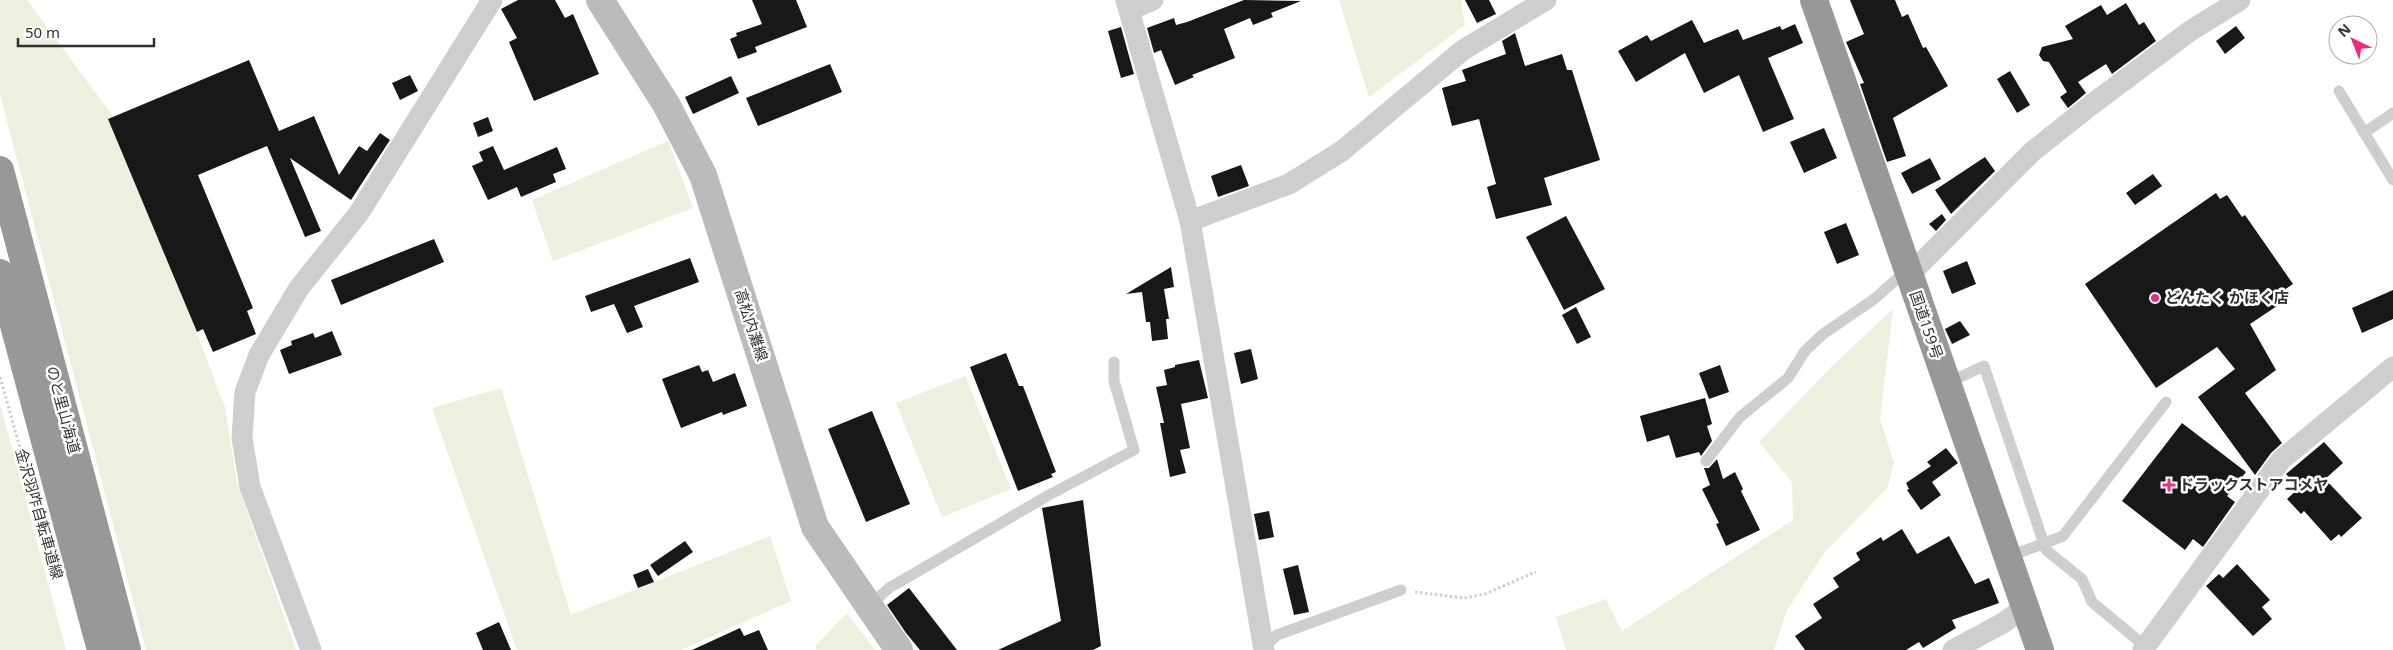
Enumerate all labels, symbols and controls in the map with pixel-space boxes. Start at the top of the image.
scale bar [18,15,154,47]
north arrow [2328,15,2378,65]
text: N [2333,19,2354,41]
text: 50 m [25,22,60,42]
street label: 高松内灘線 [731,286,773,363]
place label: どんたく かほく店 [2165,287,2289,307]
street label: 国道159号 [1906,288,1948,361]
marker: どんたく かほく店 [2149,292,2161,304]
street label: のと里山海道 [43,364,85,456]
street label: 金沢羽咋自転車道線 [12,446,68,581]
place label: ドラックストアコメヤ [2179,474,2329,494]
marker: ドラックストアコメヤ [2163,479,2175,491]

